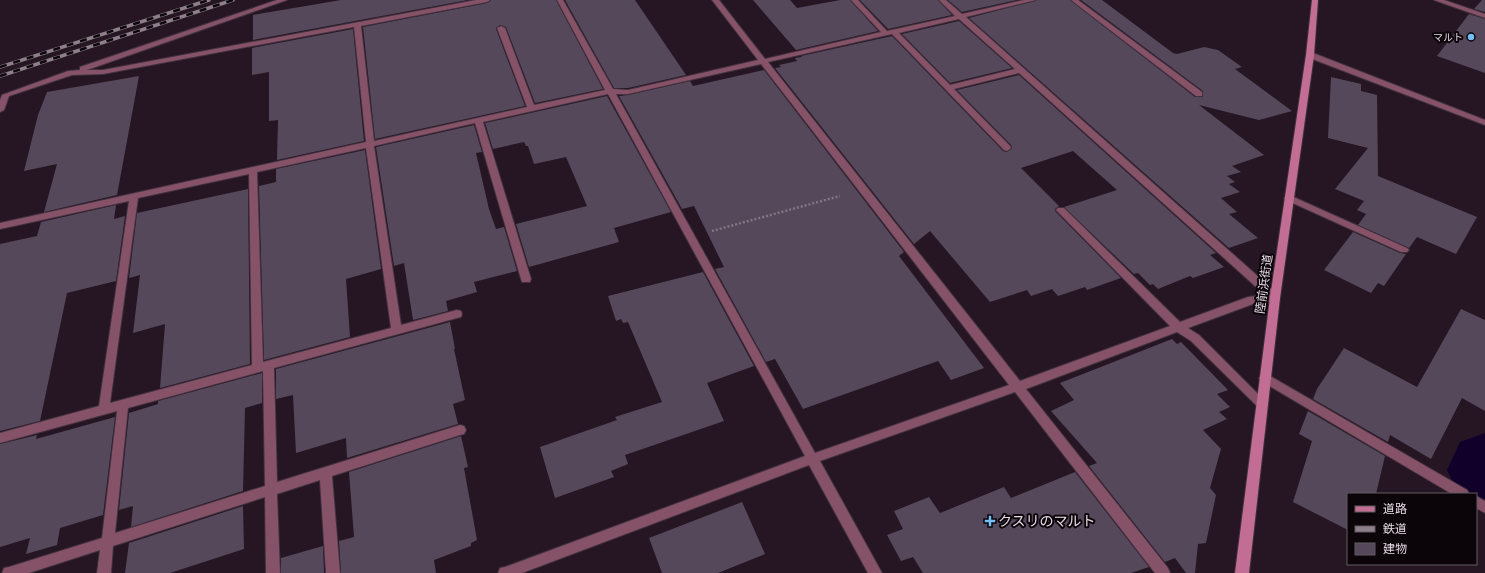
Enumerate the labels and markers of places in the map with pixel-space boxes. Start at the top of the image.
place label: マルト [1433,32,1463,43]
marker: マルト [1466,32,1476,42]
place label: クスリのマルト [998,513,1096,529]
marker: クスリのマルト [985,516,995,526]

